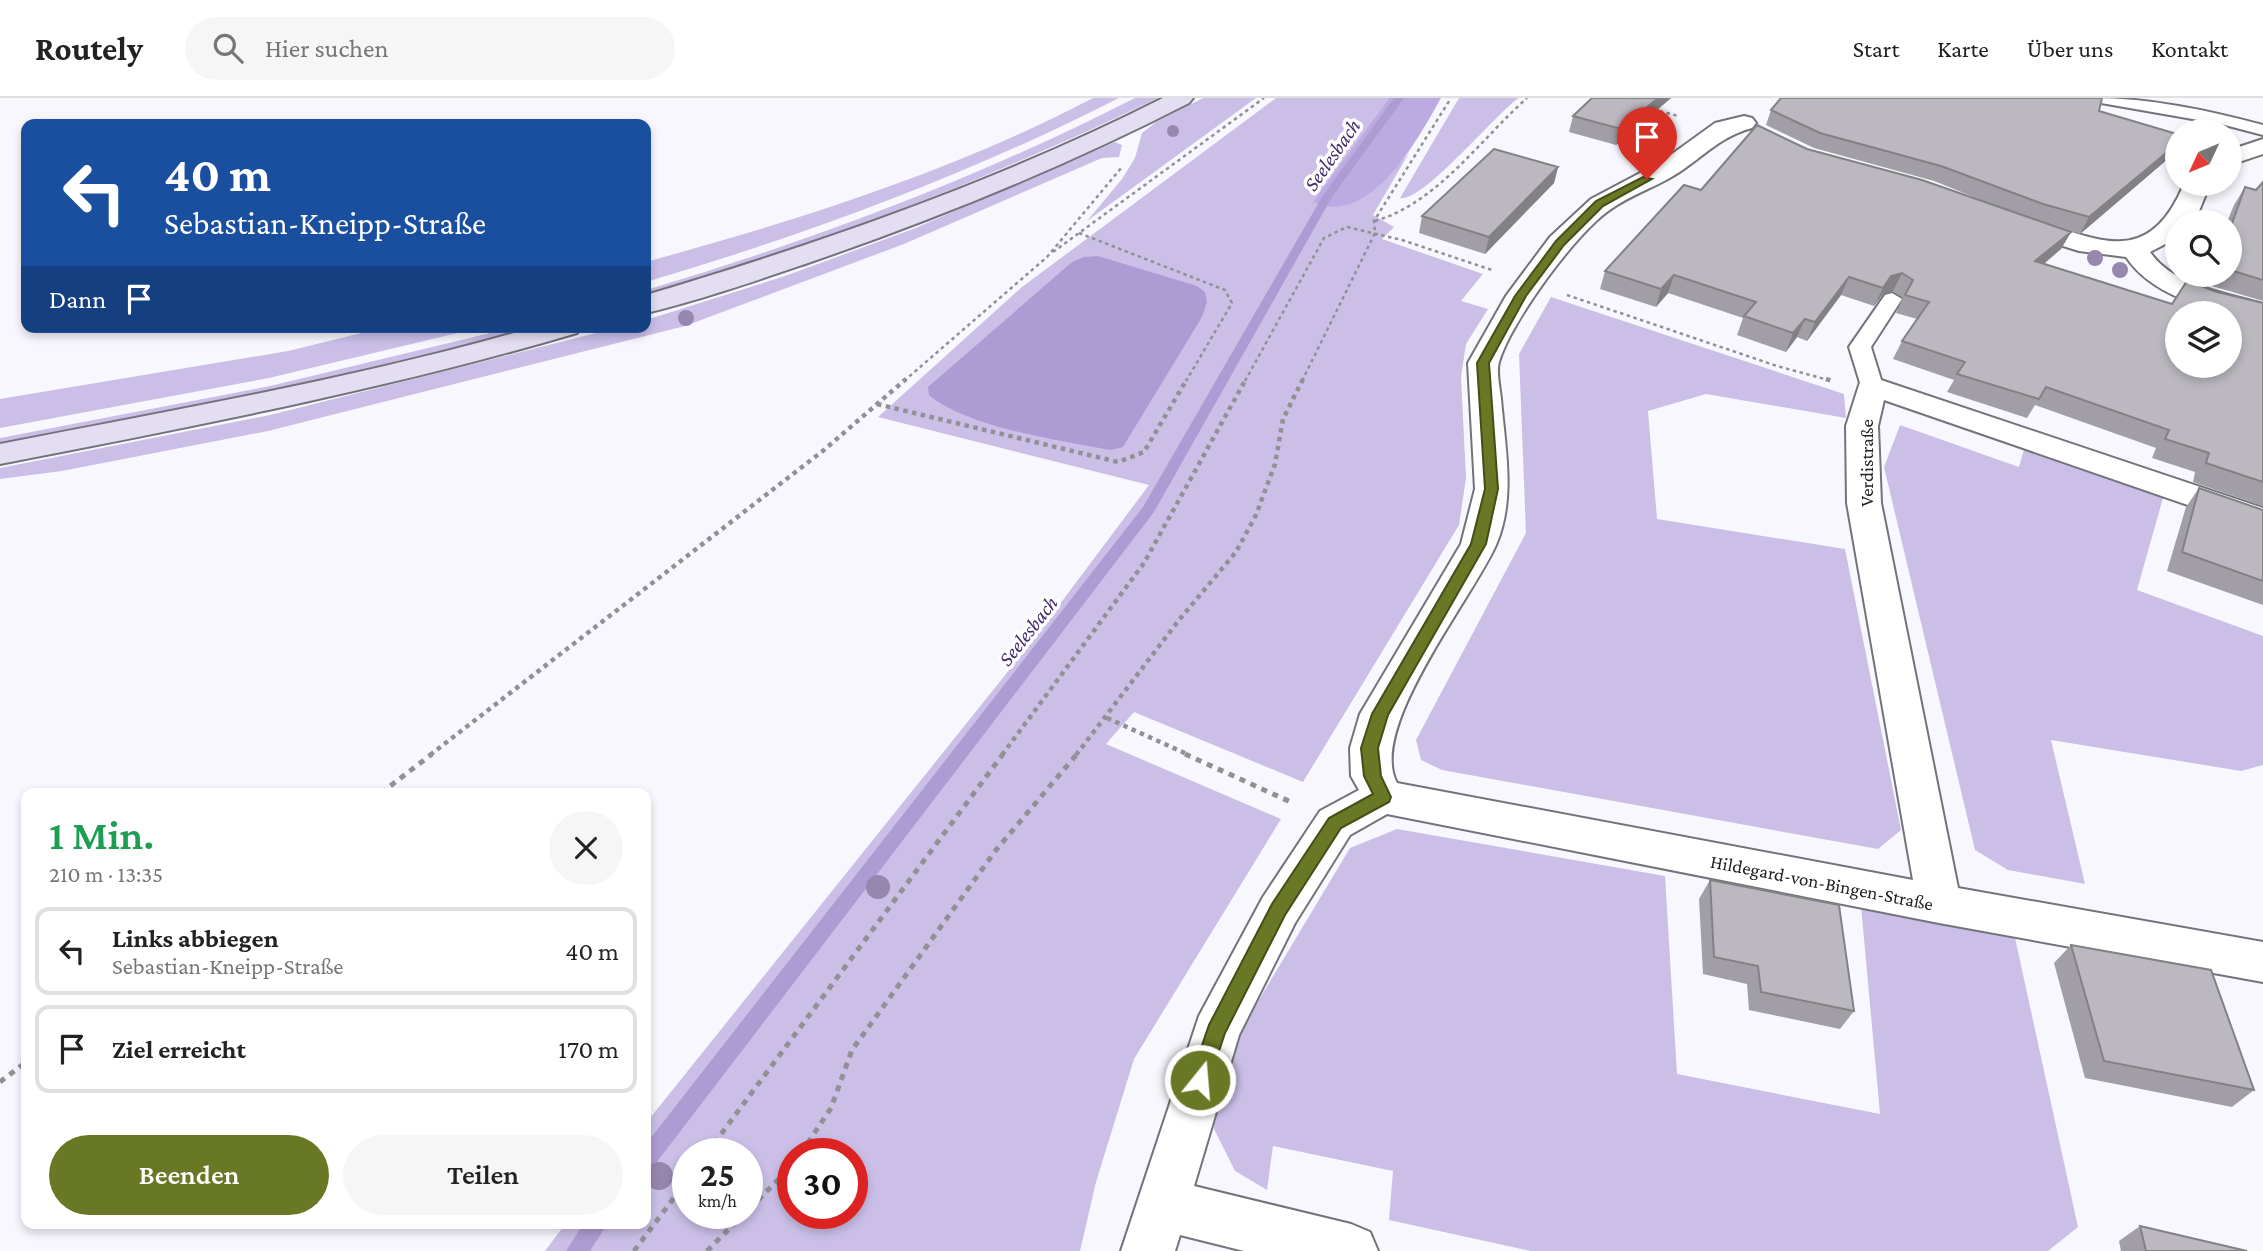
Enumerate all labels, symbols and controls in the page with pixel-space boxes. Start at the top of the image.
search box [185,17,675,80]
icon: search [209,29,247,67]
text: Routely [35,30,143,67]
text: Hier suchen [265,34,388,63]
text: Start [1853,35,1899,62]
text: Karte [1937,35,1989,62]
text: Über uns [2027,35,2113,62]
text: Kontakt [2151,35,2228,62]
pin [1617,107,1677,179]
water label: Seelesbach [1299,115,1365,195]
icon: arrive [1628,118,1666,156]
north arrow [2165,119,2242,196]
map controls [2165,119,2242,378]
icon: left [49,147,140,238]
text: 40 m [164,147,271,202]
text: Sebastian-Kneipp-Straße [164,205,486,241]
button: search [2165,210,2242,287]
icon: arrive [120,280,158,318]
text: Dann [49,285,106,314]
button: layers [2165,301,2242,378]
street label: Verdistraße [1856,419,1877,507]
water label: Seelesbach [993,591,1063,671]
text: 1 Min. [49,811,154,858]
button: close [549,811,623,885]
street label: Hildegard-von-Bingen-Straße [1709,851,1935,914]
text: 210 m · 13:35 [49,861,163,887]
text: Links abbiegen [112,924,279,953]
icon: left [53,932,91,970]
text: 40 m [565,937,619,966]
text: Sebastian-Kneipp-Straße [112,953,343,979]
icon: arrive [53,1030,91,1068]
text: Ziel erreicht [112,1035,246,1064]
text: 170 m [558,1035,619,1064]
position arrow [1163,1043,1237,1117]
button: Beenden [49,1135,329,1215]
button: Teilen [343,1135,623,1215]
speed limit sign: 30 [777,1138,868,1229]
text: 25 [700,1155,735,1194]
text: km/h [698,1191,737,1211]

